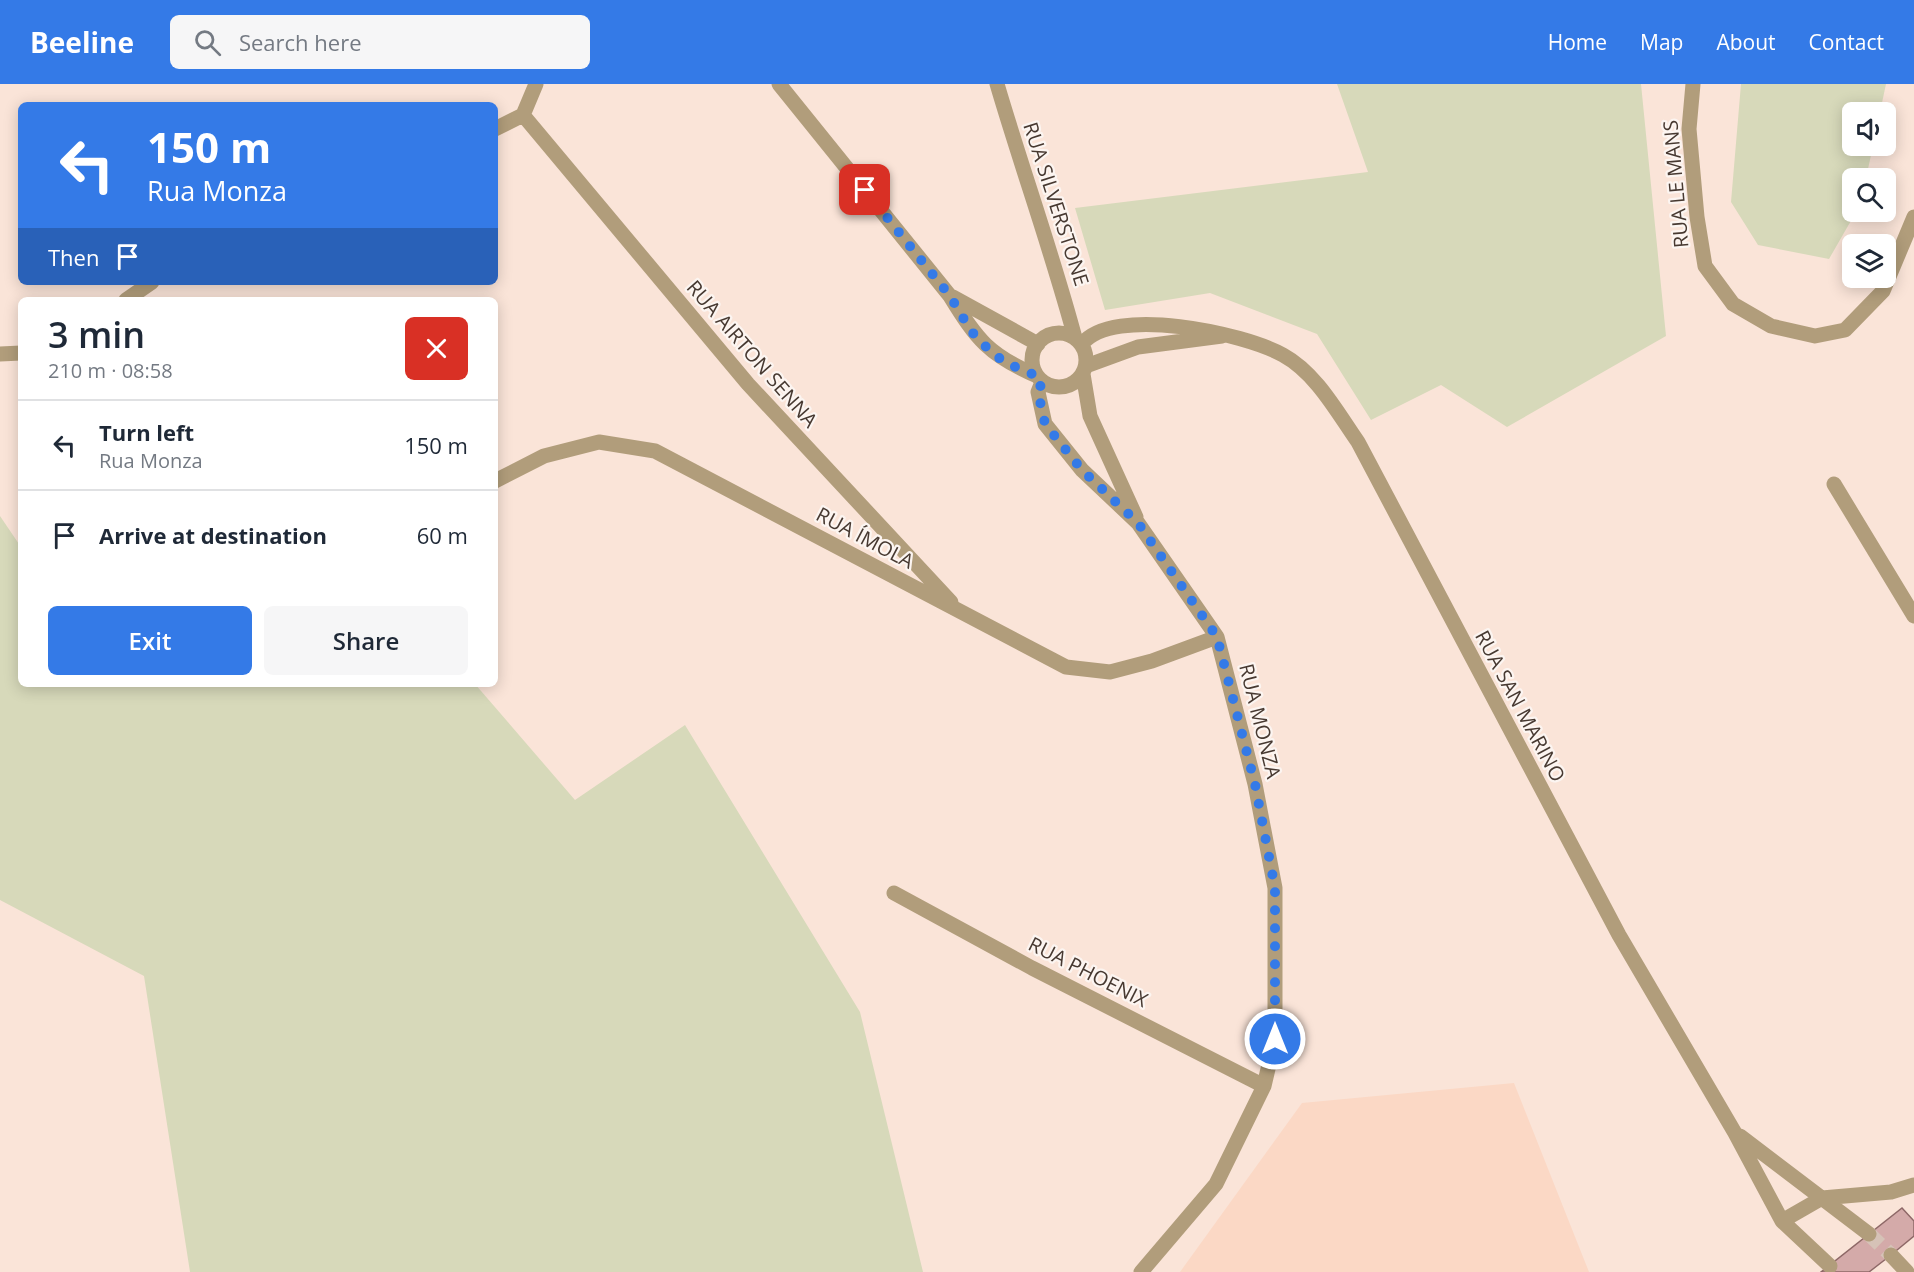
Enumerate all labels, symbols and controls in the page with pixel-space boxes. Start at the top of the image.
search box [170,15,590,69]
text: Beeline [30,23,134,61]
icon: search [191,26,224,59]
text: Search here [239,27,362,57]
text: Home [1548,28,1607,56]
text: Map [1640,28,1683,56]
text: About [1716,28,1776,56]
text: Contact [1809,28,1884,56]
map controls [1842,102,1896,288]
button: sound [1842,102,1896,156]
text: 150 m [147,118,271,175]
street label: RUA SILVERSTONE [1017,118,1096,289]
street label: RUA LE MANS [1656,119,1695,249]
icon: left [48,126,126,204]
pin [839,164,890,215]
button: search [1842,168,1896,222]
text: Rua Monza [147,172,287,209]
icon: arrive [848,173,881,206]
button: layers [1842,234,1896,288]
icon: arrive [111,240,144,273]
text: Then [48,242,99,272]
street label: RUA AIRTON SENNA [681,274,824,433]
text: 3 min [48,310,145,359]
button: close [405,317,468,380]
text: 210 m · 08:58 [48,357,173,384]
text: Turn left [99,417,194,447]
icon: left [48,429,81,462]
text: 150 m [404,430,468,460]
text: Rua Monza [99,447,203,474]
street label: RUA ÍMOLA [812,501,919,575]
icon: arrive [48,519,81,552]
text: Arrive at destination [99,520,327,550]
text: 60 m [417,520,468,550]
button: Exit [48,606,252,675]
button: Share [264,606,468,675]
street label: RUA SAN MARINO [1469,625,1572,786]
street label: RUA MONZA [1233,661,1288,781]
street label: RUA PHOENIX [1024,930,1153,1013]
position arrow [1243,1007,1307,1071]

